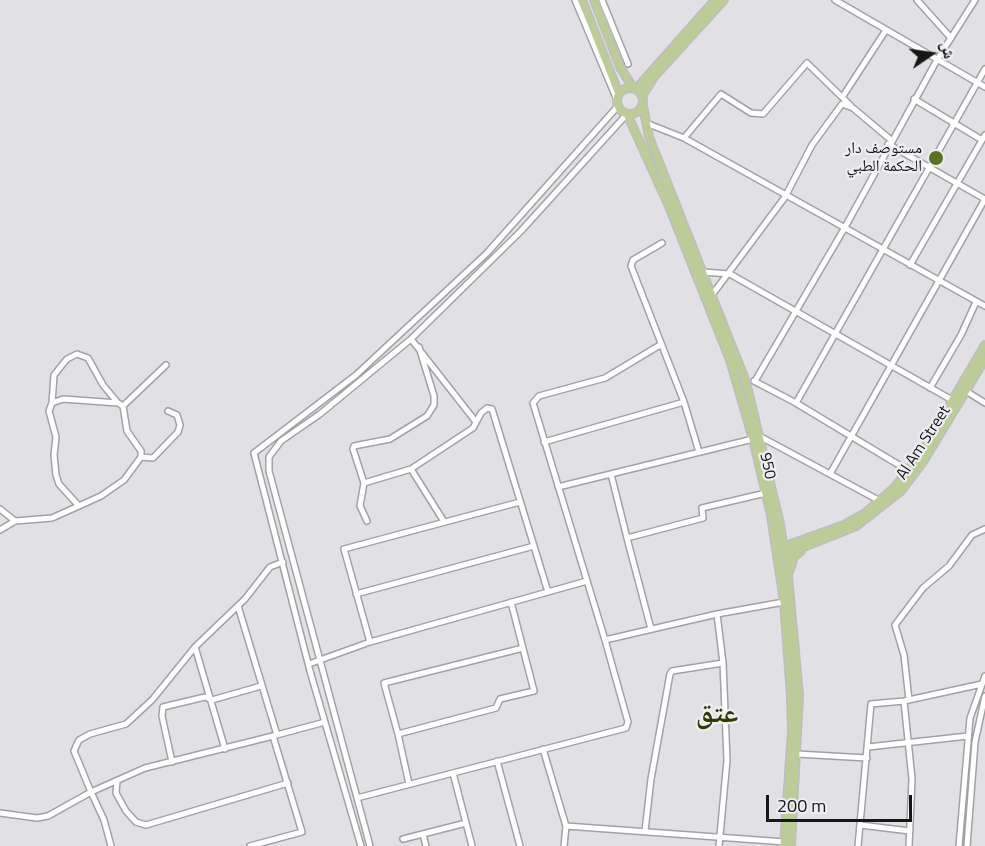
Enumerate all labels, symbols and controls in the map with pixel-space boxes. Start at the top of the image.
north arrow [901,24,961,84]
text: ش [935,39,962,61]
place label: مستوصف دار الحكمة الطبي [845,139,922,177]
marker: مستوصف دار الحكمة الطبي [927,149,945,167]
street label: Al Am Street [893,402,955,484]
street label: 950 [755,451,779,481]
district label: عتق [696,698,738,732]
scale bar [769,783,914,821]
text: 200 m [777,792,826,819]

